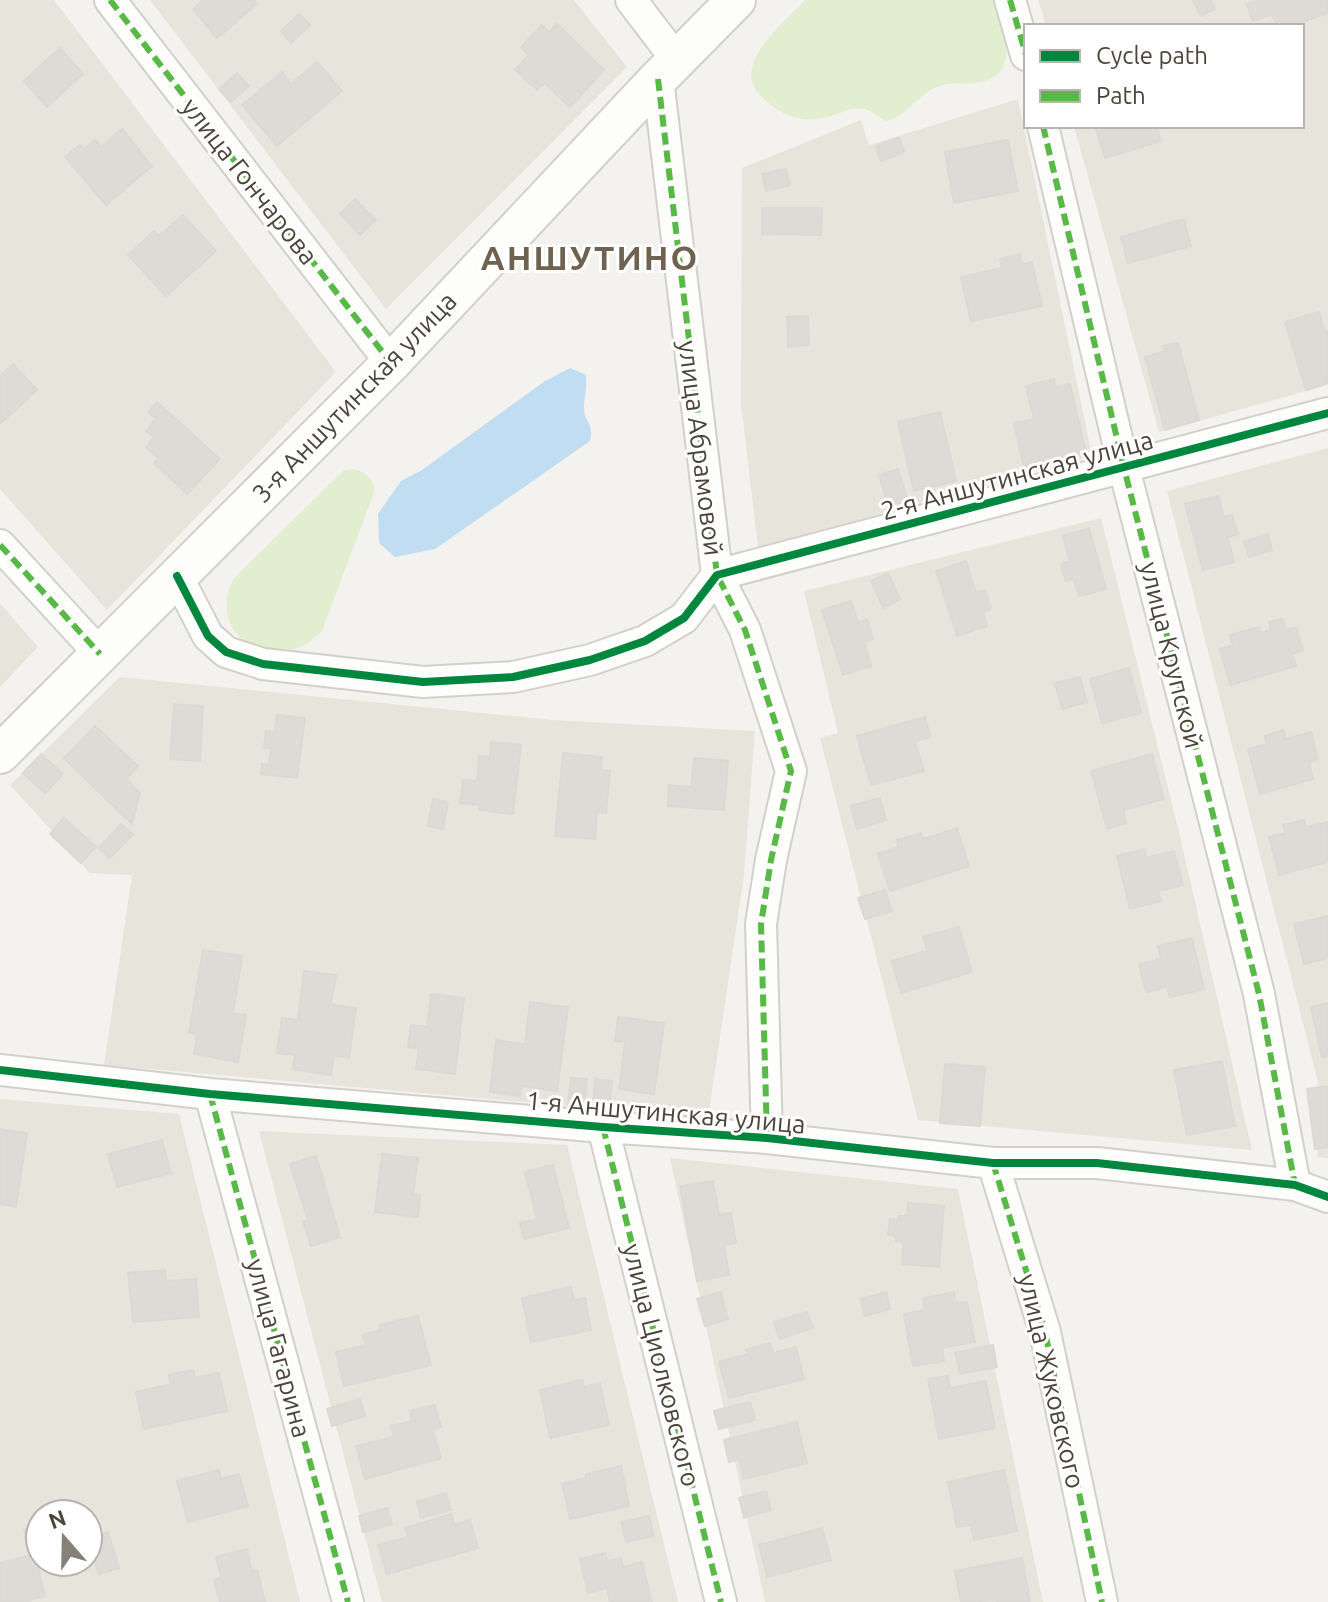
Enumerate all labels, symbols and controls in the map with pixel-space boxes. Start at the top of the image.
legend [1024,24,1304,128]
text: Cycle path [1096,42,1208,69]
text: Path [1096,82,1146,109]
street label: улица Гончарова [176,92,324,270]
district label: АНШУТИНО [481,238,699,276]
street label: 3-я Аншутинская улица [246,286,462,508]
street label: улица Абрамовой [673,339,729,557]
street label: 2-я Аншутинская улица [878,425,1156,525]
street label: улица Крупской [1135,559,1209,751]
street label: 1-я Аншутинская улица [525,1085,807,1139]
street label: улица Циолковского [618,1240,706,1490]
street label: улица Гагарина [241,1255,317,1441]
street label: улица Жуковского [1013,1271,1091,1491]
north arrow [24,1498,104,1578]
text: N [45,1504,69,1533]

